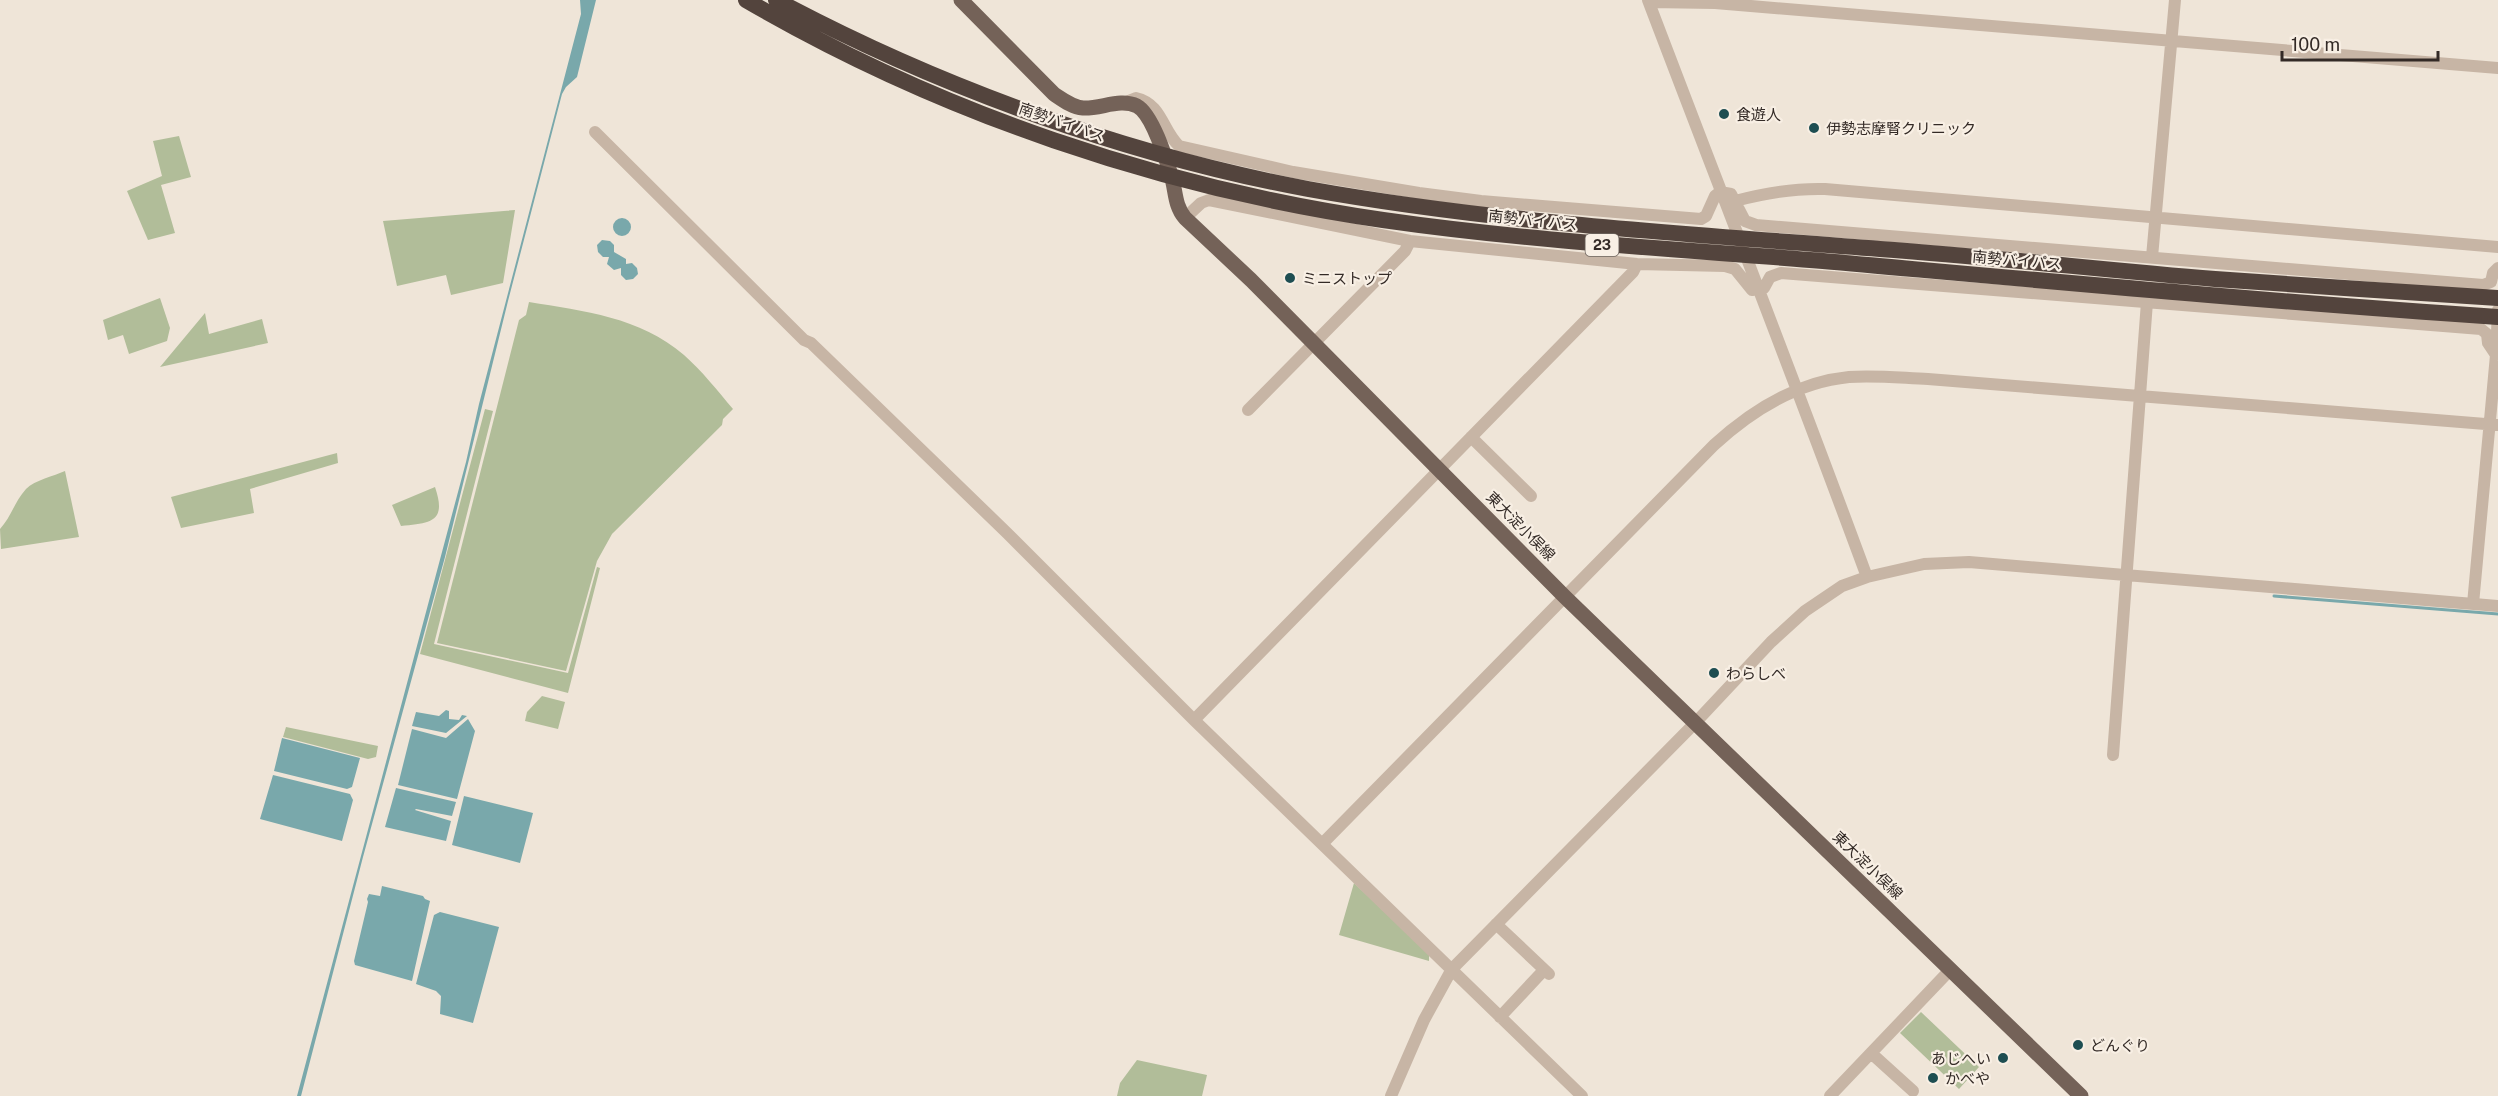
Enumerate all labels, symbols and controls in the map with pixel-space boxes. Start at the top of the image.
scale bar [2282,24,2438,62]
text: 100 m [2291,34,2340,55]
street label: 南勢バイパス [1017,99,1107,145]
place label: 食遊人 [1736,106,1781,123]
marker: 食遊人 [1717,107,1731,121]
place label: 伊勢志摩腎クリニック [1826,120,1976,137]
marker: 伊勢志摩腎クリニック [1807,121,1821,135]
street label: 南勢バイパス [1488,207,1578,233]
road number: 23 [1586,234,1618,256]
street label: 南勢バイパス [1972,248,2062,272]
place label: ミニストップ [1302,270,1392,287]
marker: ミニストップ [1283,271,1297,285]
street label: 東大淀小俣線 [1483,488,1559,564]
place label: わらしべ [1726,665,1786,682]
marker: わらしべ [1707,666,1721,680]
street label: 東大淀小俣線 [1830,828,1906,902]
place label: どんぐり [2090,1037,2150,1054]
marker: どんぐり [2071,1038,2085,1052]
place label: あじへい [1931,1050,1991,1067]
marker: あじへい [1996,1051,2010,1065]
place label: かべや [1945,1070,1990,1087]
marker: かべや [1926,1071,1940,1085]

